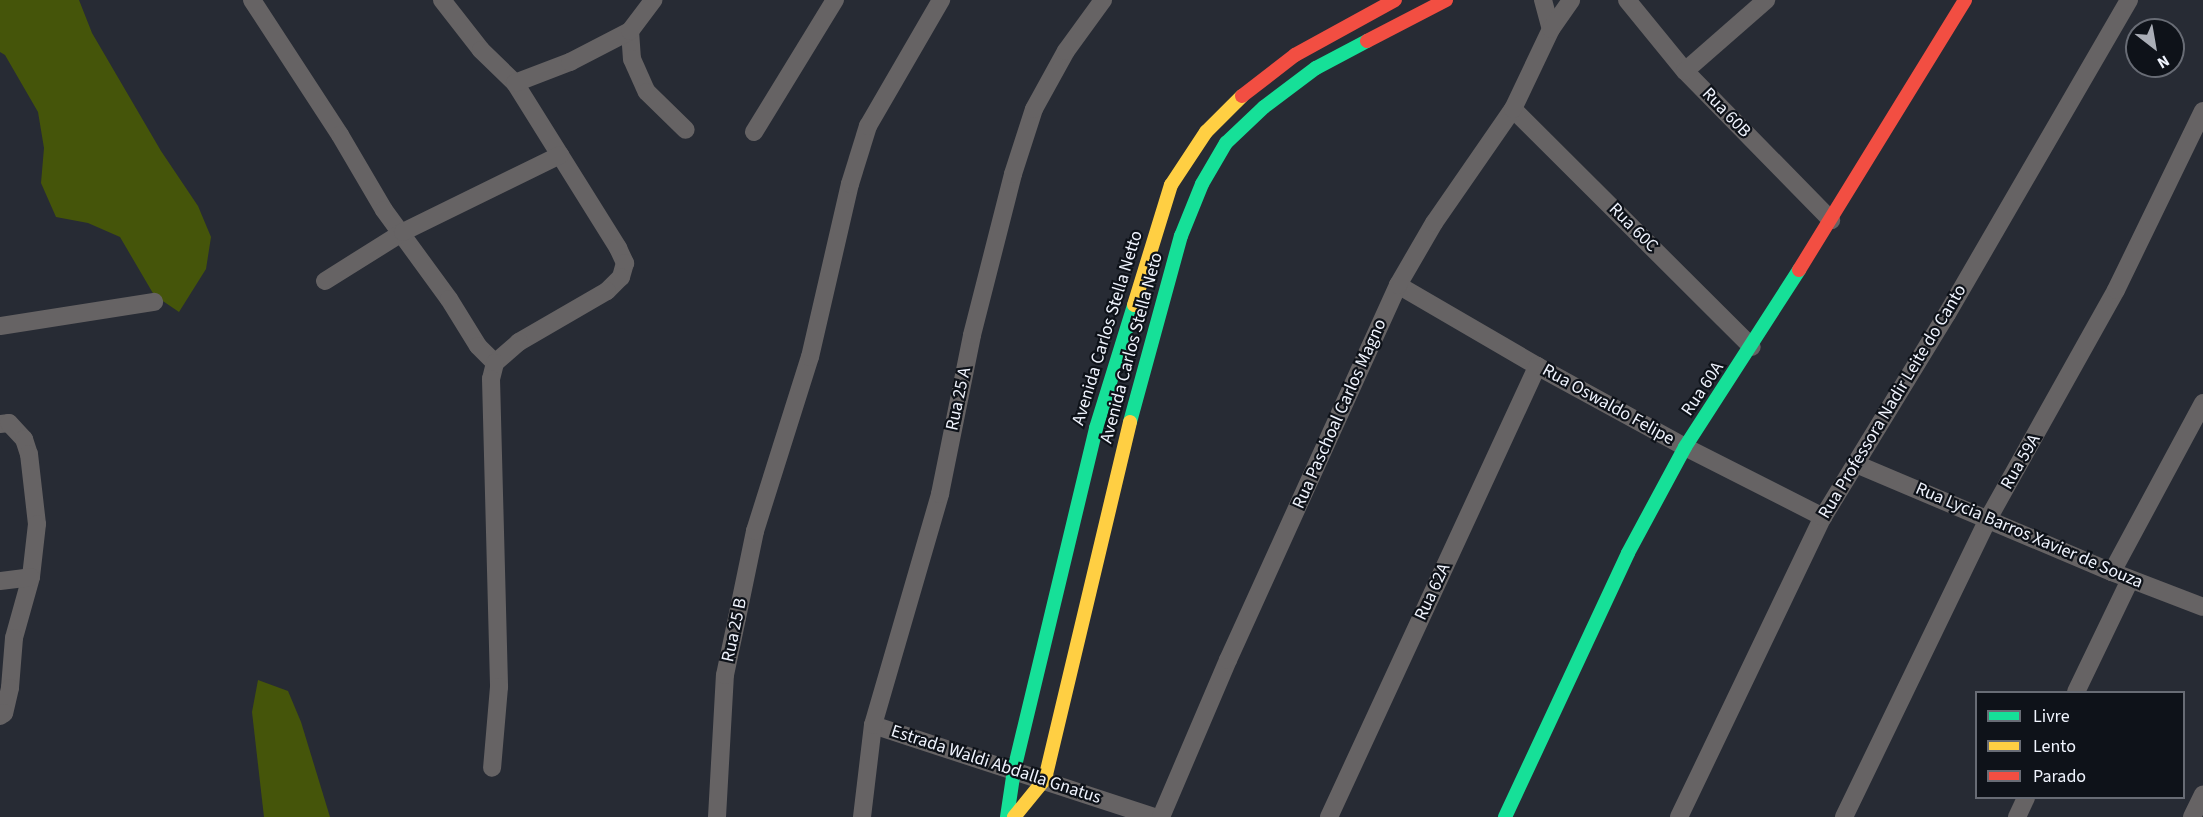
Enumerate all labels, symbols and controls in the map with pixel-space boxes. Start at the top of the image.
north arrow [2125,18,2185,78]
text: N [2153,50,2173,74]
street label: Rua 60B [1697,83,1755,143]
street label: Rua 60C [1604,199,1662,257]
street label: Avenida Carlos Stella Netto [1068,228,1148,428]
street label: Avenida Carlos Stella Neto [1096,250,1168,446]
street label: Rua Professora Nadir Leite do Canto [1814,281,1972,523]
street label: Rua Paschoal Carlos Magno [1288,316,1392,512]
street label: Rua 60A [1677,358,1729,420]
street label: Rua Oswaldo Felipe [1538,360,1678,450]
street label: Rua 25 A [942,365,976,433]
street label: Rua 59A [1997,430,2045,494]
street label: Rua Lycia Barros Xavier de Souza [1912,478,2146,594]
street label: Rua 62A [1410,560,1456,624]
street label: Rua 25 B [718,596,752,664]
legend [1975,691,2185,799]
text: Livre [2033,704,2070,729]
street label: Estrada Waldi Abdalla Gnatus [888,721,1104,809]
text: Lento [2033,734,2076,759]
text: Parado [2033,764,2086,789]

